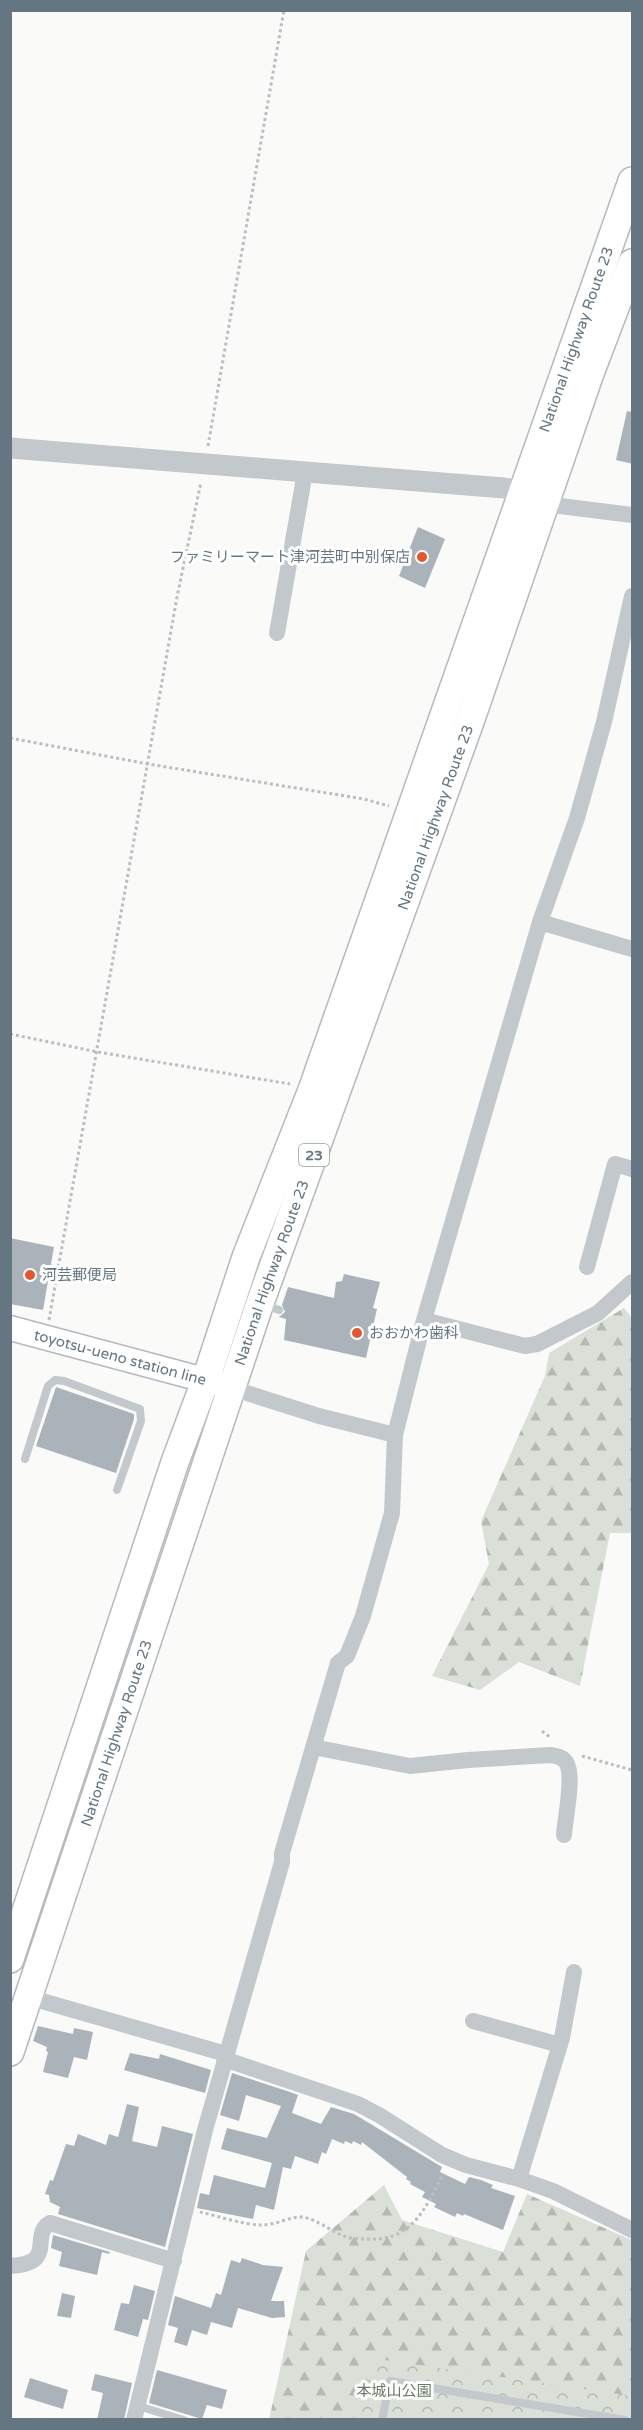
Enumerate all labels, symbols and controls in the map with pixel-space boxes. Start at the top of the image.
street label: National Highway Route 23 [535,244,617,435]
place label: ファミリーマート津河芸町中別保店 [170,548,410,566]
marker: ファミリーマート津河芸町中別保店 [415,550,429,564]
street label: National Highway Route 23 [394,722,477,912]
road number: 23 [299,1144,329,1166]
street label: National Highway Route 23 [231,1178,313,1368]
place label: 河芸郵便局 [42,1266,117,1284]
marker: 河芸郵便局 [23,1268,37,1282]
place label: おおかわ歯科 [369,1324,459,1342]
street label: toyotsu-ueno station line [32,1326,208,1389]
marker: おおかわ歯科 [350,1326,364,1340]
street label: National Highway Route 23 [77,1638,156,1829]
park label: 本城山公園 [356,2382,432,2400]

